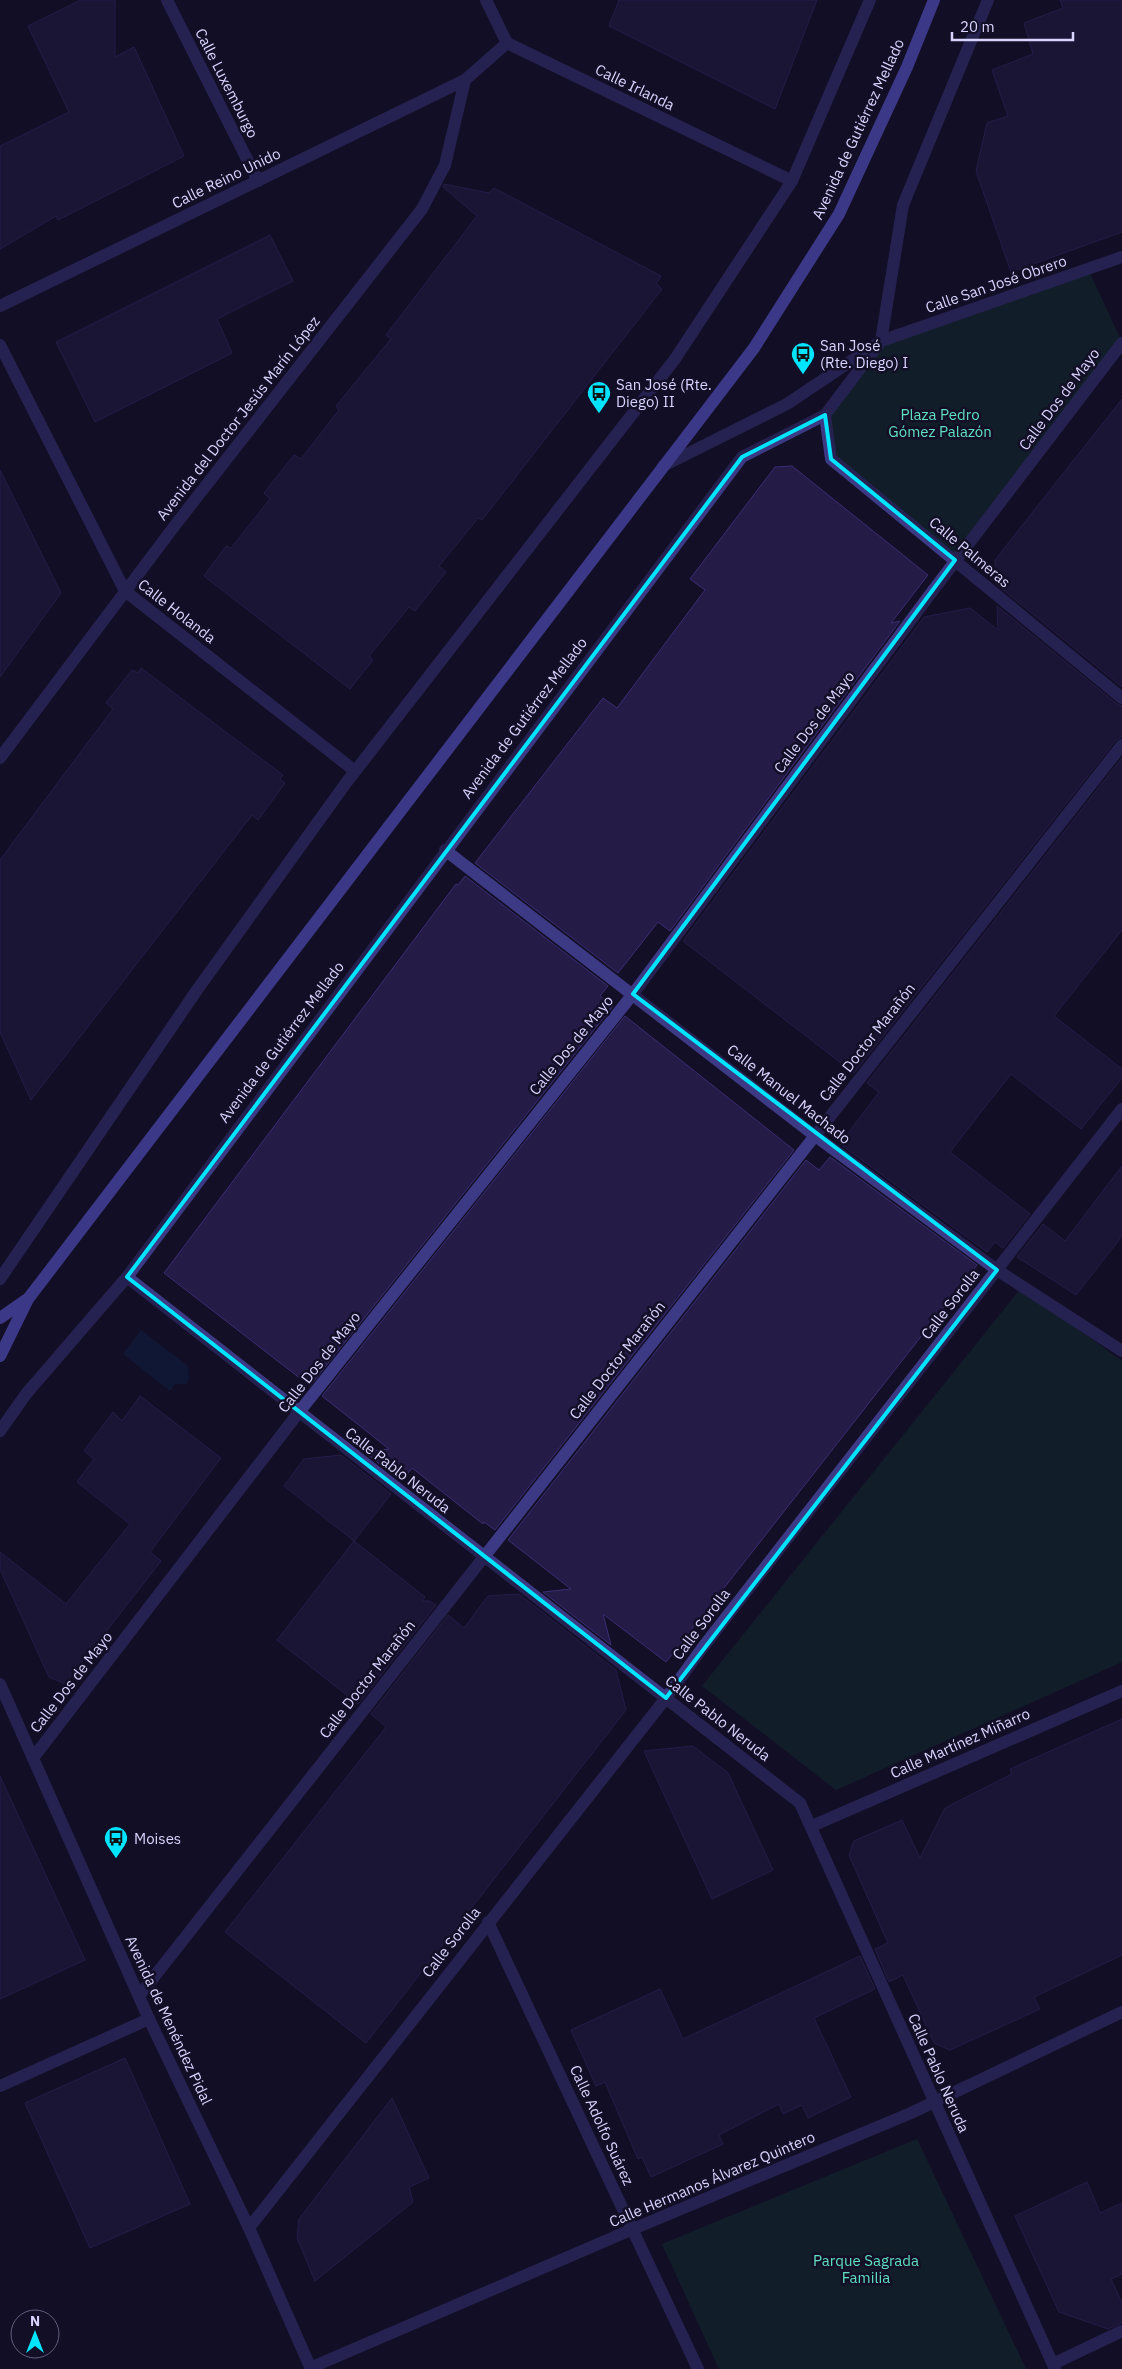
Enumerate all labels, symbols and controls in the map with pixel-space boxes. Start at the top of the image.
scale bar [952,10,1073,42]
text: 20 m [960,17,995,36]
street label: Calle Luxemburgo [191,25,263,141]
street label: Avenida de Gutiérrez Mellado [808,36,908,222]
street label: Calle Irlanda [592,60,678,114]
street label: Calle Reino Unido [169,143,283,213]
street label: Calle San José Obrero [923,251,1069,317]
street label: Avenida del Doctor Jesús Marín López [152,312,324,524]
place label: San José (Rte. Diego) I [820,336,908,372]
bus stop icon: San José (Rte. Diego) I [790,341,816,375]
street label: Calle Dos de Mayo [1014,344,1104,454]
place label: San José (Rte. Diego) II [616,375,712,411]
bus stop icon: San José (Rte. Diego) II [586,380,612,414]
park label: Plaza Pedro Gómez Palazón [888,405,992,441]
street label: Calle Palmeras [925,512,1015,592]
street label: Calle Holanda [134,575,220,647]
street label: Avenida de Gutiérrez Mellado [457,634,591,802]
street label: Calle Dos de Mayo [769,667,859,777]
street label: Avenida de Gutiérrez Mellado [214,958,348,1126]
street label: Calle Doctor Marañón [815,979,919,1105]
street label: Calle Dos de Mayo [525,991,617,1099]
street label: Calle Manuel Machado [723,1040,855,1148]
street label: Calle Sorolla [917,1265,983,1343]
street label: Calle Doctor Marañón [565,1297,669,1423]
street label: Calle Dos de Mayo [274,1308,364,1416]
street label: Calle Pablo Neruda [342,1423,454,1517]
street label: Calle Sorolla [668,1585,734,1663]
street label: Calle Doctor Marañón [315,1616,419,1742]
street label: Calle Dos de Mayo [26,1628,116,1736]
street label: Calle Pablo Neruda [662,1671,774,1765]
street label: Calle Martínez Miñarro [887,1704,1033,1782]
bus stop icon: Moises [103,1825,129,1859]
place label: Moises [134,1829,181,1848]
street label: Calle Sorolla [418,1903,484,1981]
street label: Avenida de Menéndez Pidal [121,1932,217,2108]
street label: Calle Pablo Neruda [904,2010,974,2136]
street label: Calle Adolfo Suárez [566,2062,638,2188]
street label: Calle Hermanos Álvarez Quintero [606,2127,818,2231]
park label: Parque Sagrada Familia [813,2251,919,2287]
north arrow [10,2309,60,2359]
text: N [30,2312,40,2330]

